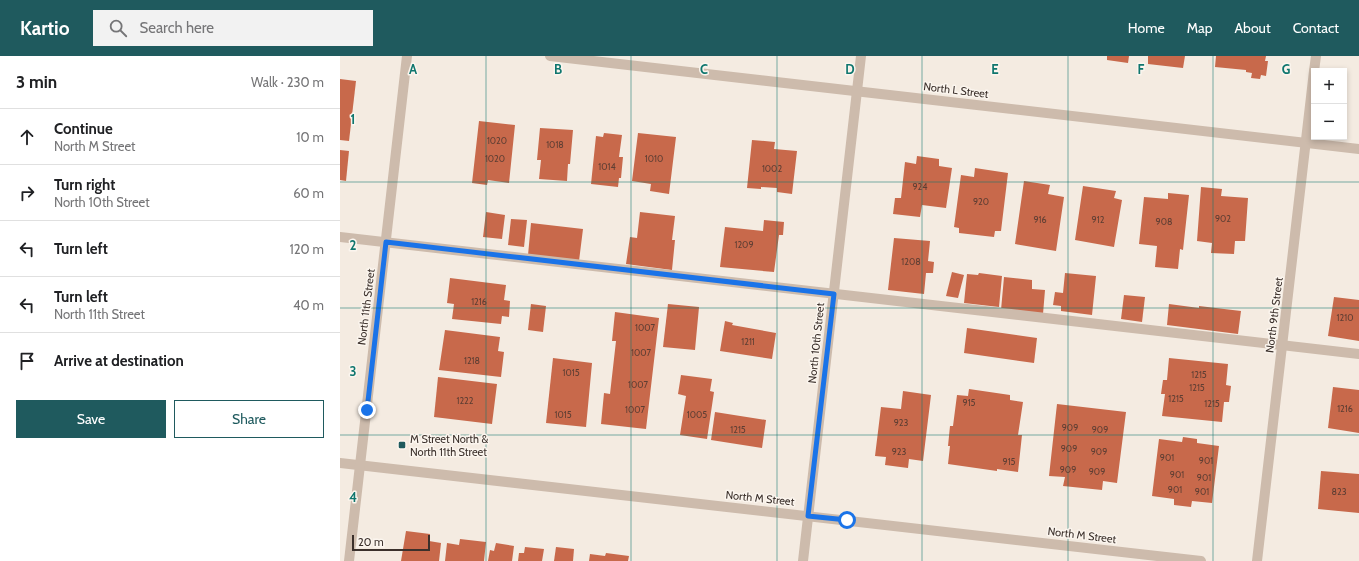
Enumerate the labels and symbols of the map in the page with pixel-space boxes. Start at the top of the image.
text: A [409,61,418,77]
text: B [554,61,562,77]
text: C [700,61,708,77]
text: D [845,61,855,77]
text: E [991,61,999,77]
text: F [1138,61,1145,77]
text: G [1282,61,1291,77]
street label: North L Street [923,79,990,101]
text: 1 [351,111,355,127]
house number: 1020 [487,135,507,146]
house number: 1018 [546,139,564,150]
house number: 1020 [485,153,505,164]
house number: 1010 [645,153,663,164]
house number: 1014 [598,161,616,172]
house number: 1002 [762,163,782,174]
house number: 924 [912,181,928,192]
house number: 920 [973,196,989,207]
house number: 902 [1215,213,1231,224]
house number: 916 [1033,214,1047,225]
house number: 912 [1092,214,1105,225]
house number: 908 [1156,216,1172,227]
text: 2 [350,237,357,253]
house number: 1209 [734,239,754,250]
house number: 1208 [901,256,921,267]
street label: North 11th Street [354,268,378,346]
street label: North 9th Street [1262,276,1286,354]
house number: 1216 [471,296,487,307]
street label: North 10th Street [805,302,827,384]
house number: 1210 [1337,312,1353,323]
house number: 1007 [635,322,655,333]
house number: 1211 [741,336,755,347]
house number: 1007 [631,347,651,358]
house number: 1218 [464,355,480,366]
text: 3 [349,363,357,379]
house number: 1015 [562,367,580,378]
house number: 1215 [1191,369,1207,380]
house number: 1007 [628,379,648,390]
house number: 1215 [1189,382,1205,393]
house number: 1215 [1168,393,1184,404]
house number: 1222 [456,395,474,406]
house number: 915 [963,397,976,408]
house number: 1215 [1204,398,1220,409]
route end [358,401,376,419]
house number: 1216 [1337,403,1353,414]
house number: 1007 [625,404,645,415]
house number: 1015 [554,409,572,420]
house number: 1005 [687,409,707,420]
house number: 923 [894,417,908,428]
house number: 909 [1062,422,1078,433]
house number: 1215 [730,424,746,435]
house number: 909 [1092,424,1108,435]
place label: M Street North & North 11th Street [410,432,488,459]
marker: M Street North & North 11th Street [397,440,407,450]
house number: 909 [1061,443,1077,454]
house number: 923 [892,446,906,457]
house number: 909 [1091,446,1107,457]
house number: 901 [1160,452,1174,463]
house number: 901 [1199,455,1213,466]
house number: 915 [1003,456,1016,467]
house number: 909 [1060,464,1076,475]
house number: 909 [1089,466,1105,477]
house number: 901 [1170,469,1184,480]
house number: 901 [1197,472,1211,483]
house number: 901 [1168,484,1182,495]
house number: 901 [1195,486,1209,497]
house number: 823 [1331,486,1347,497]
street label: North M Street [725,487,795,509]
text: 4 [349,489,357,505]
route start [838,511,856,529]
street label: North M Street [1047,524,1117,546]
scale bar [352,533,430,552]

